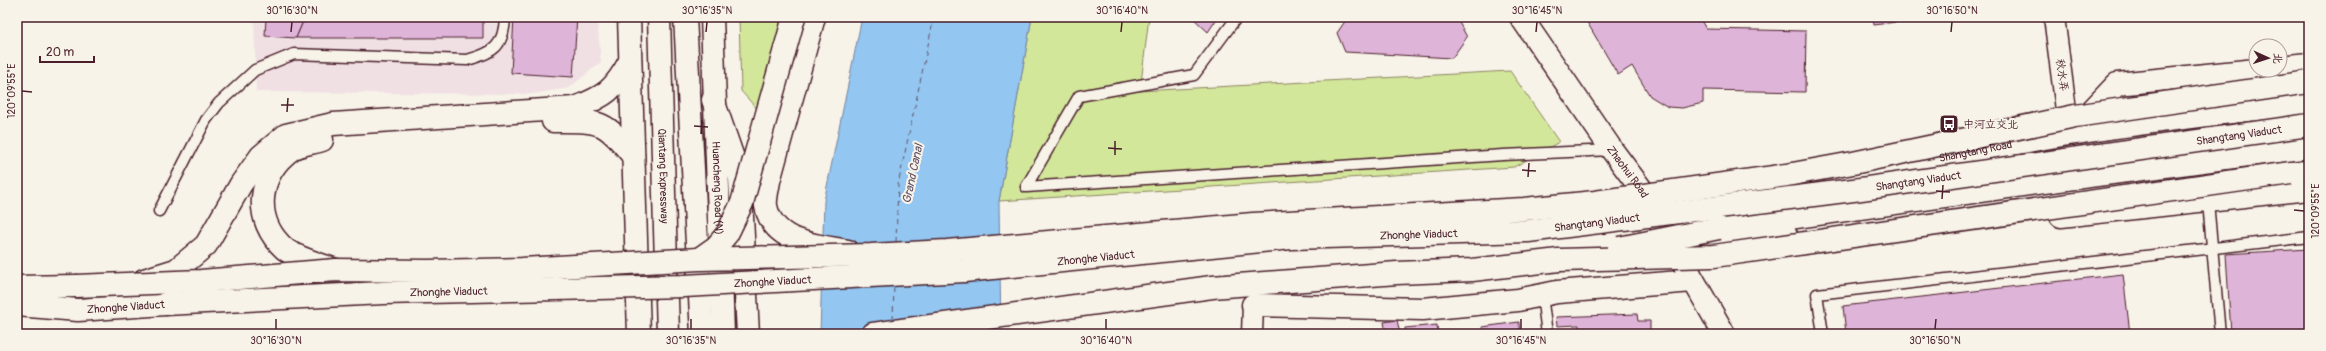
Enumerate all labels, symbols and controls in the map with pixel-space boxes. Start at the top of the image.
text: 30°16'30"N [266,5,318,17]
text: 30°16'35"N [682,5,732,17]
text: 30°16'40"N [1096,5,1148,17]
text: 30°16'45"N [1512,5,1563,17]
text: 30°16'50"N [1926,5,1978,17]
scale bar [40,38,94,64]
north arrow [2248,38,2288,78]
text: 20 m [46,45,75,60]
text: 北 [2271,53,2284,64]
street label: 秋水弄 [2053,58,2071,92]
text: 120°09'55"E [6,64,18,118]
bus stop icon: 中河立交北 [1938,113,1960,135]
place label: 中河立交北 [1963,118,2018,131]
street label: Shangtang Viaduct [2195,122,2283,148]
street label: Qiantang Expressway [656,128,671,224]
street label: Shangtang Road [1938,137,2013,165]
street label: Huancheng Road (N) [710,141,726,235]
water label: Grand Canal [899,142,927,205]
street label: Zhaohui Road [1604,143,1651,200]
street label: Shangtang Viaduct [1875,168,1962,193]
text: 120°09'55"E [2310,184,2322,238]
street label: Shangtang Viaduct [1553,210,1641,234]
street label: Zhonghe Viaduct [1379,227,1458,242]
street label: Zhonghe Viaduct [1056,247,1136,268]
street label: Zhonghe Viaduct [733,273,812,290]
street label: Zhonghe Viaduct [410,284,488,299]
street label: Zhonghe Viaduct [86,298,166,316]
text: 30°16'30"N [250,335,302,347]
text: 30°16'35"N [666,335,716,347]
text: 30°16'40"N [1080,335,1132,347]
text: 30°16'45"N [1496,335,1547,347]
text: 30°16'50"N [1909,335,1961,347]

